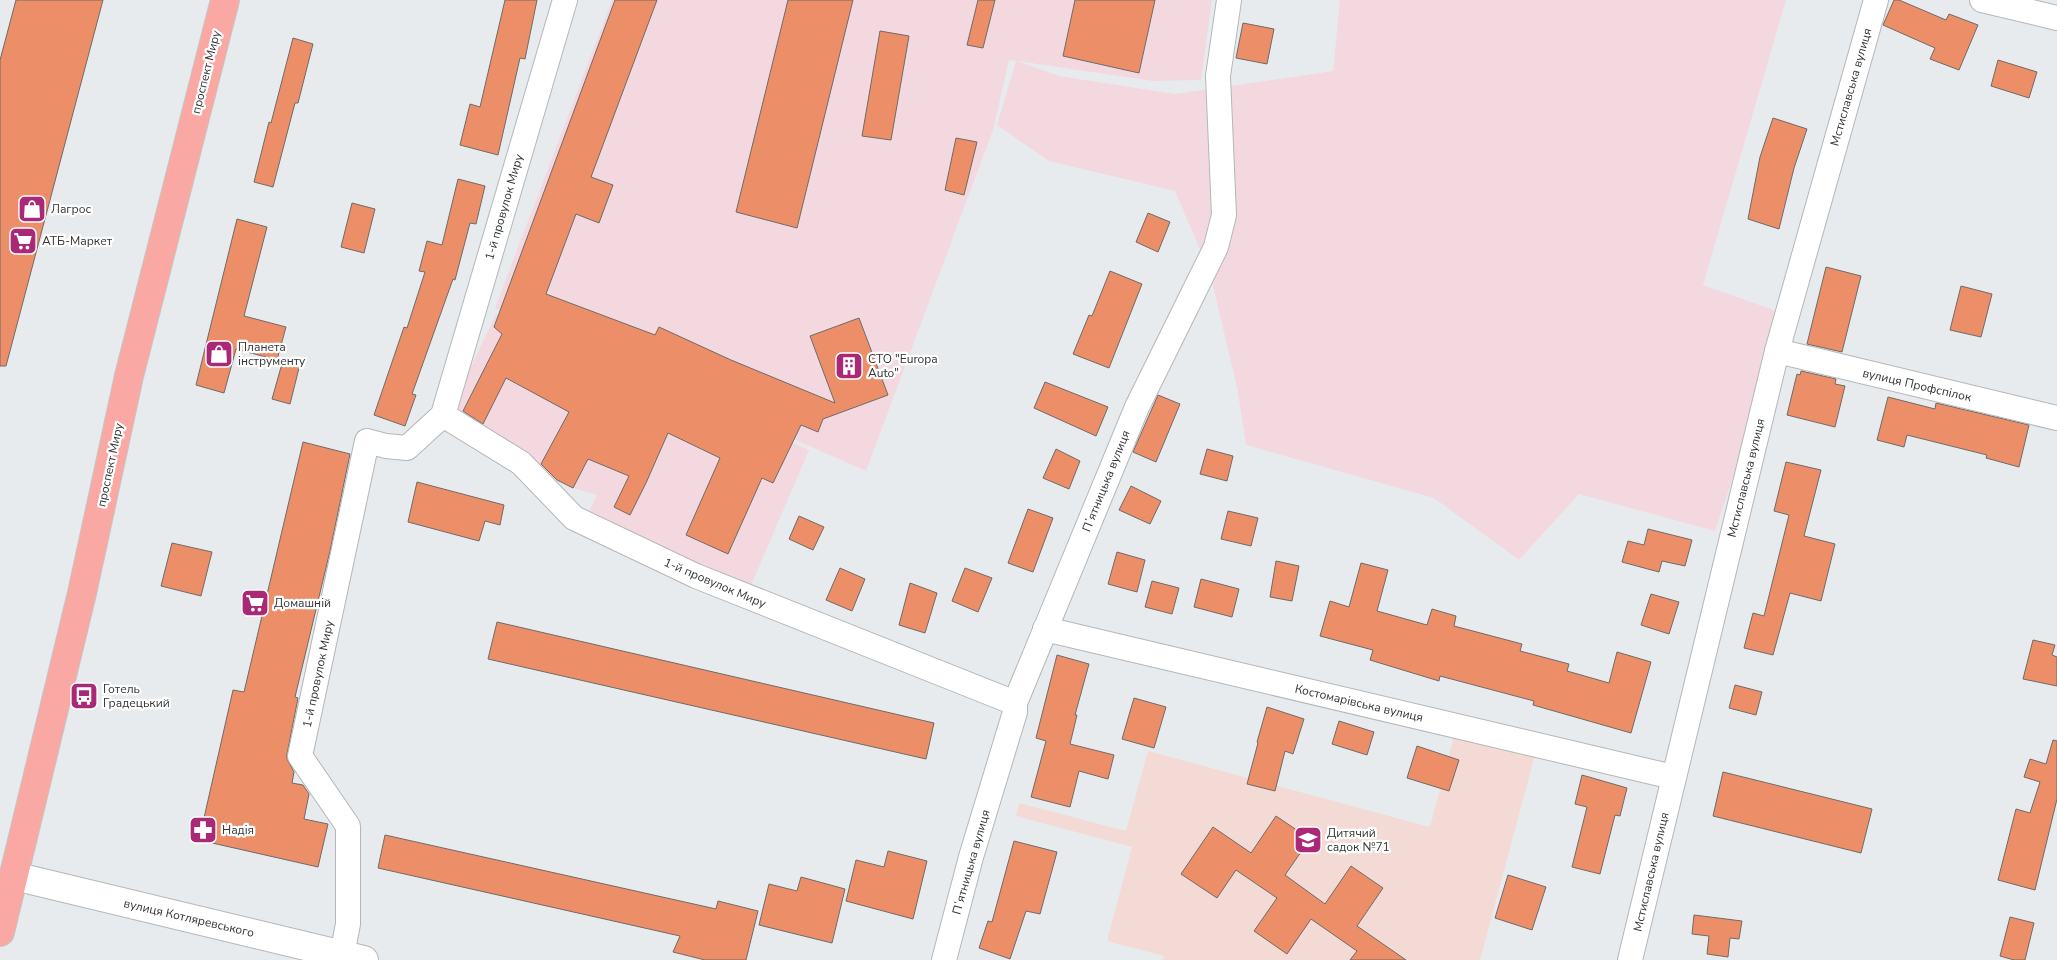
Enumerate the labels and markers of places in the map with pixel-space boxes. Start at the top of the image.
shop icon: Лагрос [17,194,47,224]
place label: Лагрос [51,201,91,217]
supermarket icon: АТБ-Маркет [8,226,38,256]
place label: АТБ-Маркет [42,233,113,249]
shop icon: Планета інструменту [204,339,234,369]
place label: Планета інструменту [238,339,306,369]
building icon: СТО "Europa Auto" [834,351,864,381]
place label: СТО "Europa Auto" [868,351,938,381]
supermarket icon: Домашній [240,588,270,618]
place label: Домашній [274,595,331,611]
bus stop icon: Готель Градецький [69,681,99,711]
place label: Готель Градецький [103,681,170,711]
pharmacy icon: Надія [188,815,218,845]
place label: Надія [222,822,254,838]
school or university icon: Дитячий садок №71 [1293,825,1323,855]
place label: Дитячий садок №71 [1327,825,1390,855]

